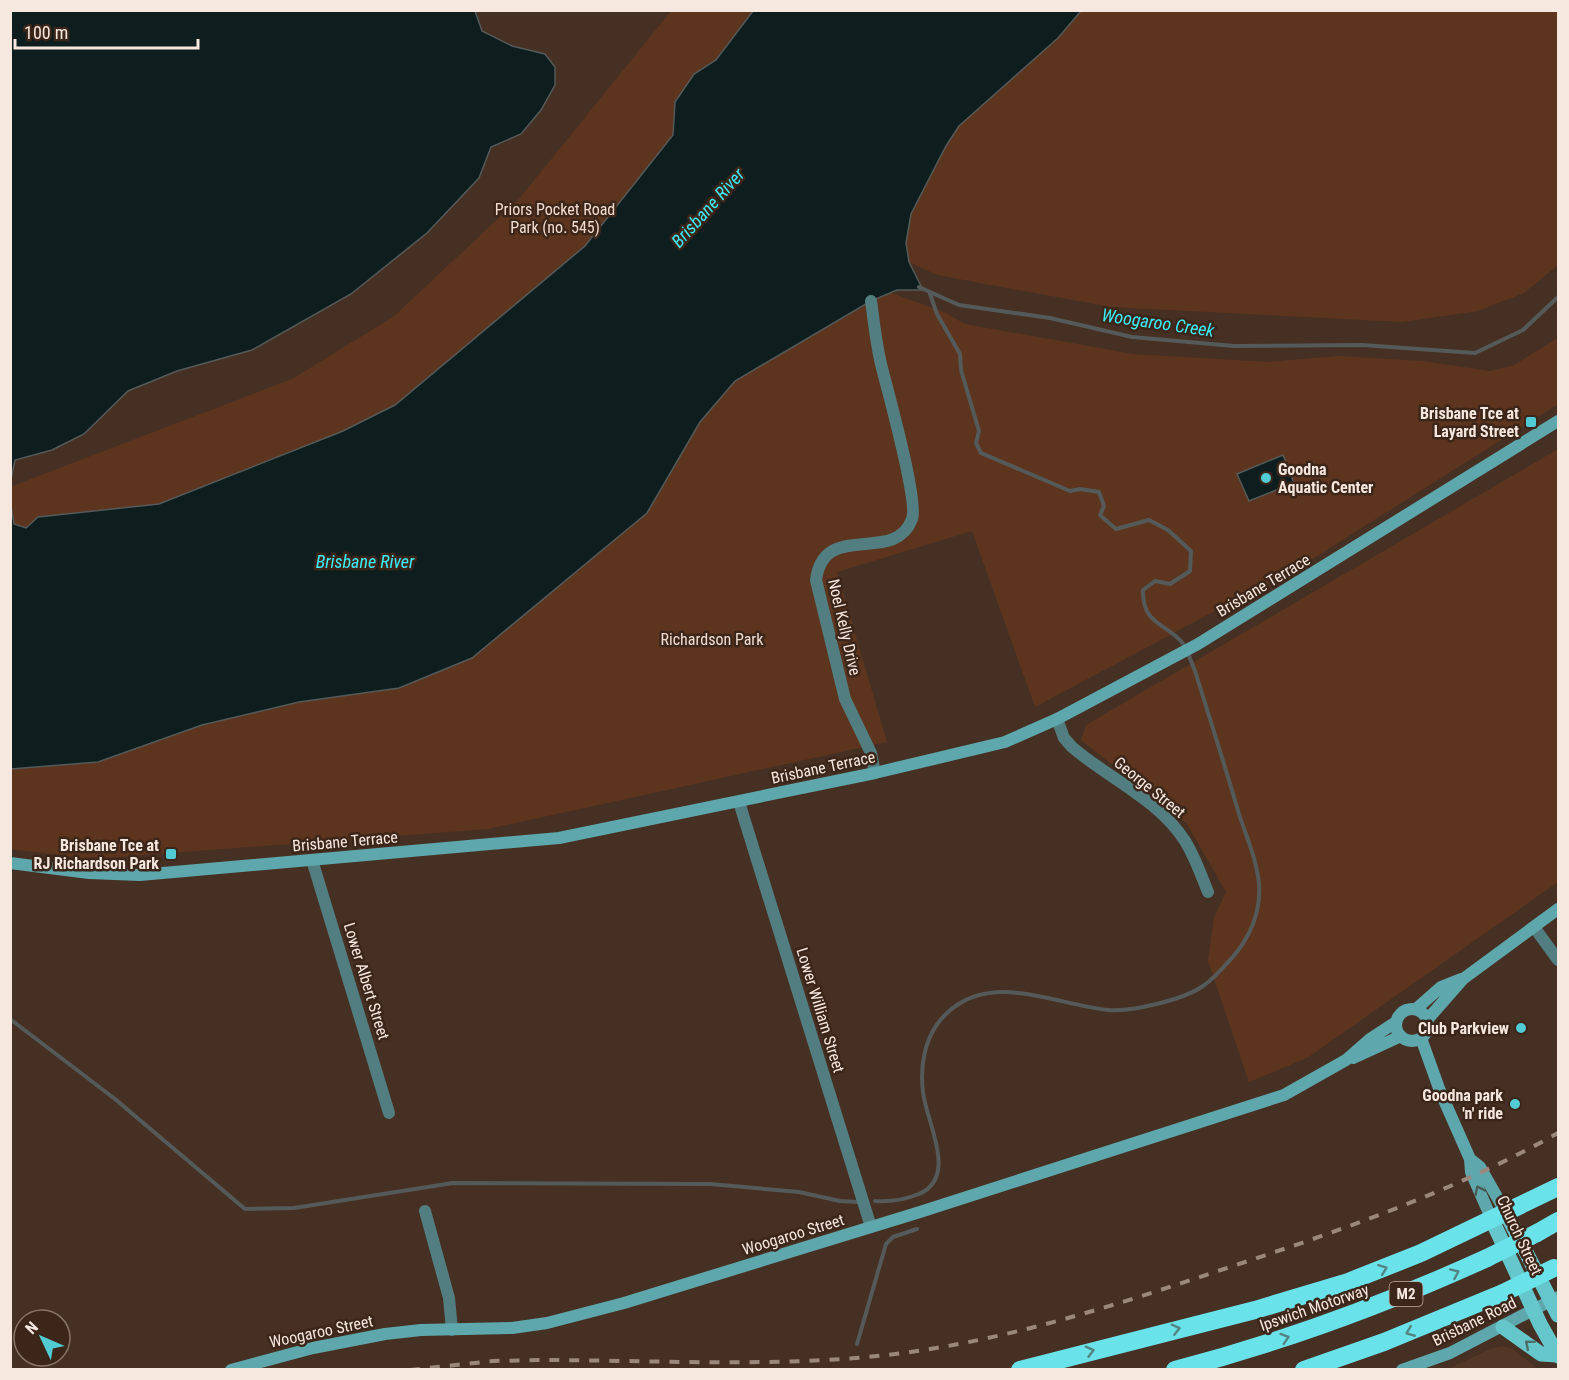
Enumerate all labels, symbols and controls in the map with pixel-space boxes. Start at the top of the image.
scale bar [15,12,198,50]
text: 100 m [24,22,68,43]
water label: Brisbane River [667,163,749,251]
park label: Priors Pocket Road Park (no. 545) [495,200,615,237]
water label: Woogaroo Creek [1100,304,1217,341]
place label: Brisbane Tce at Layard Street [1420,404,1519,441]
marker: Brisbane Tce at Layard Street [1524,415,1538,429]
place label: Goodna Aquatic Center [1278,460,1373,497]
marker: Goodna Aquatic Center [1259,471,1273,485]
street label: Brisbane Terrace [1213,550,1313,621]
water label: Brisbane River [316,551,415,572]
street label: Noel Kelly Drive [824,577,865,677]
park label: Richardson Park [661,630,764,649]
street label: Brisbane Terrace [769,747,877,788]
street label: George Street [1110,753,1189,822]
street label: Brisbane Terrace [292,827,399,856]
place label: Brisbane Tce at RJ Richardson Park [34,836,159,873]
marker: Brisbane Tce at RJ Richardson Park [164,847,178,861]
street label: Lower Albert Street [340,920,393,1042]
street label: Lower William Street [792,945,849,1075]
place label: Club Parkview [1418,1019,1509,1038]
marker: Club Parkview [1514,1021,1528,1035]
place label: Goodna park 'n' ride [1422,1086,1503,1123]
marker: Goodna park 'n' ride [1508,1097,1522,1111]
one-way arrow [1474,1185,1486,1196]
street label: Church Street [1493,1192,1546,1278]
street label: Woogaroo Street [740,1210,847,1259]
one-way arrow [1377,1264,1388,1276]
one-way arrow [1449,1268,1460,1280]
street label: Ipswich Motorway [1257,1280,1372,1335]
road number: M2 [1390,1282,1422,1306]
street label: Brisbane Road [1429,1293,1519,1350]
north arrow [12,1308,72,1368]
street label: Woogaroo Street [268,1311,375,1352]
text: N [21,1318,42,1338]
one-way arrow [1171,1324,1181,1337]
one-way arrow [1406,1325,1417,1337]
one-way arrow [1280,1333,1290,1346]
one-way arrow [1525,1340,1536,1351]
one-way arrow [1085,1346,1095,1359]

